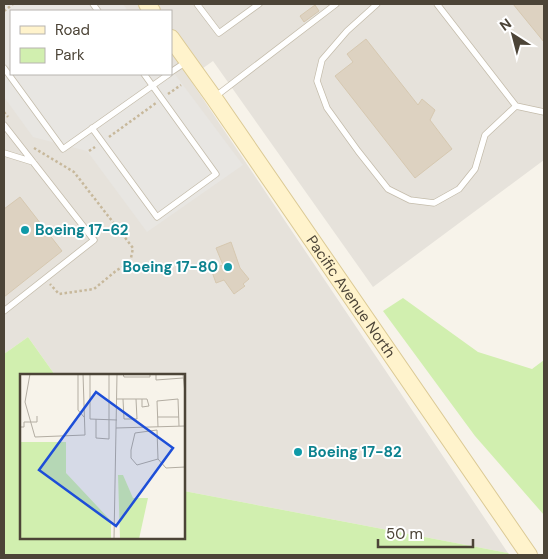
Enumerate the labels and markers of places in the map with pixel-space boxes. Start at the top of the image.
place label: Boeing 17-62 [35,220,129,240]
marker: Boeing 17-62 [19,224,31,236]
place label: Boeing 17-80 [122,257,218,277]
marker: Boeing 17-80 [222,261,234,273]
place label: Boeing 17-82 [308,442,402,462]
marker: Boeing 17-82 [292,446,304,458]

